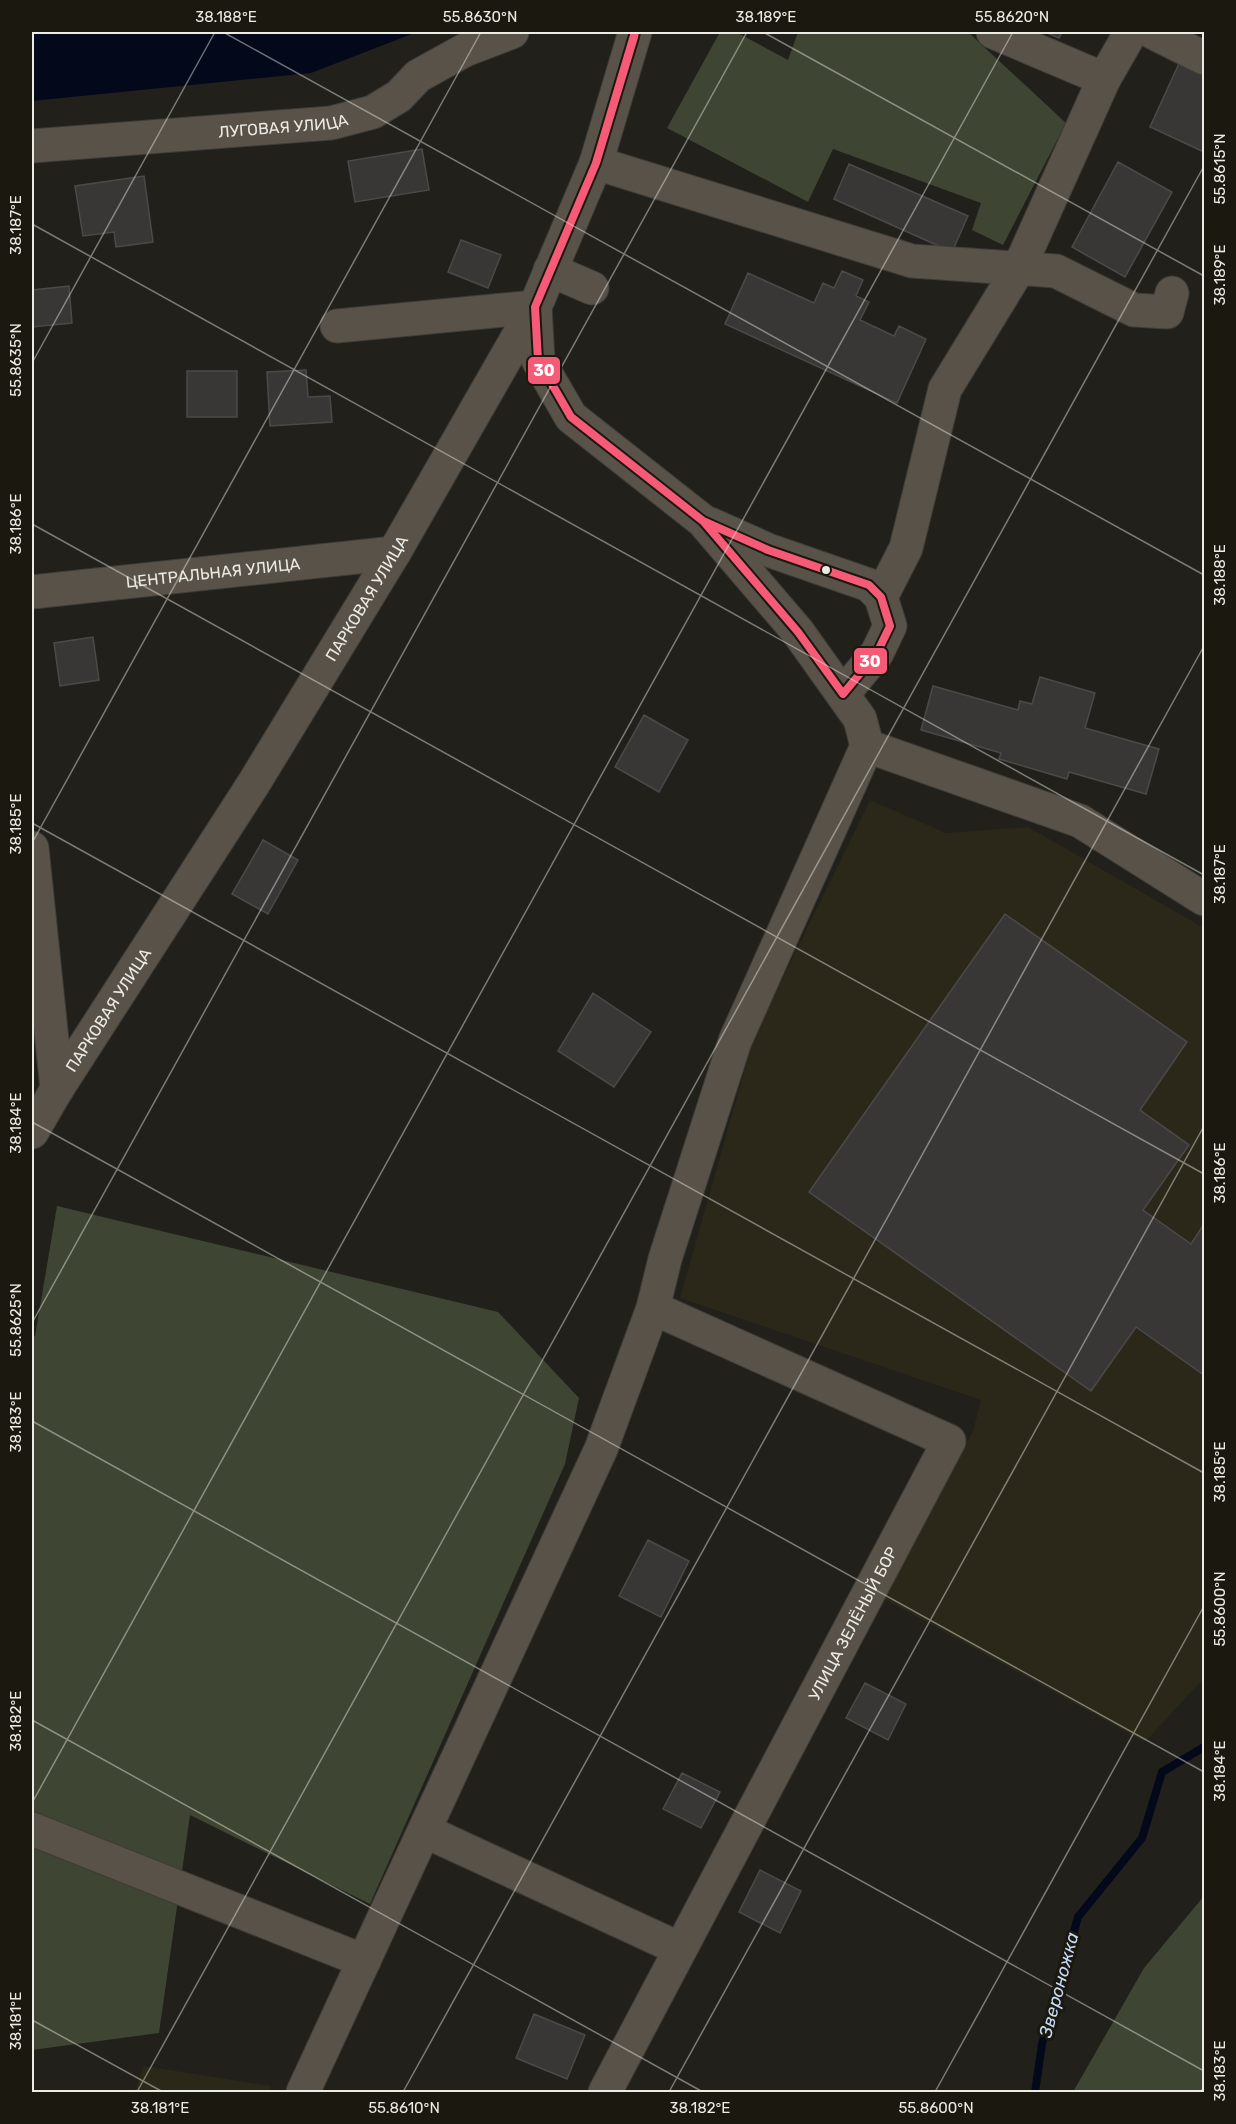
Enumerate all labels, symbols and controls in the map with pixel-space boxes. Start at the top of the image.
text: 38.188°E [195,8,257,26]
text: 55.8630°N [443,8,517,26]
text: 38.189°E [736,8,796,26]
text: 55.8620°N [975,8,1049,26]
street label: ЛУГОВАЯ УЛИЦА [218,109,350,141]
text: 55.8615°N [1211,133,1229,205]
text: 38.187°E [7,195,25,255]
text: 38.189°E [1211,245,1229,305]
text: 55.8635°N [7,323,25,397]
line badge: 30 [527,356,561,385]
text: 30 [533,361,555,380]
text: 38.186°E [7,493,25,555]
street label: ПАРКОВАЯ УЛИЦА [321,532,412,664]
text: 38.188°E [1211,544,1229,606]
street label: ЦЕНТРАЛЬНАЯ УЛИЦА [125,554,301,591]
unlabelled marker [820,564,832,576]
line badge: 30 [853,647,888,675]
text: 30 [859,652,881,671]
text: 38.185°E [7,794,25,854]
text: 38.187°E [1211,844,1229,904]
street label: ПАРКОВАЯ УЛИЦА [61,944,155,1075]
text: 38.184°E [7,1092,25,1154]
text: 38.186°E [1211,1142,1229,1204]
text: 55.8625°N [7,1283,25,1357]
text: 38.183°E [7,1391,25,1453]
text: 38.185°E [1211,1442,1229,1502]
street label: УЛИЦА ЗЕЛЁНЫЙ БОР [804,1543,901,1703]
text: 55.8600°N [1211,1571,1229,1647]
text: 38.182°E [7,1691,25,1751]
text: 38.184°E [1211,1740,1229,1802]
water label: Звероножка [1034,1930,1084,2041]
text: 38.181°E [7,1992,25,2050]
text: 38.183°E [1211,2040,1229,2102]
text: 38.181°E [131,2099,189,2117]
text: 55.8610°N [368,2099,440,2117]
text: 38.182°E [670,2099,730,2117]
text: 55.8600°N [898,2099,974,2117]

